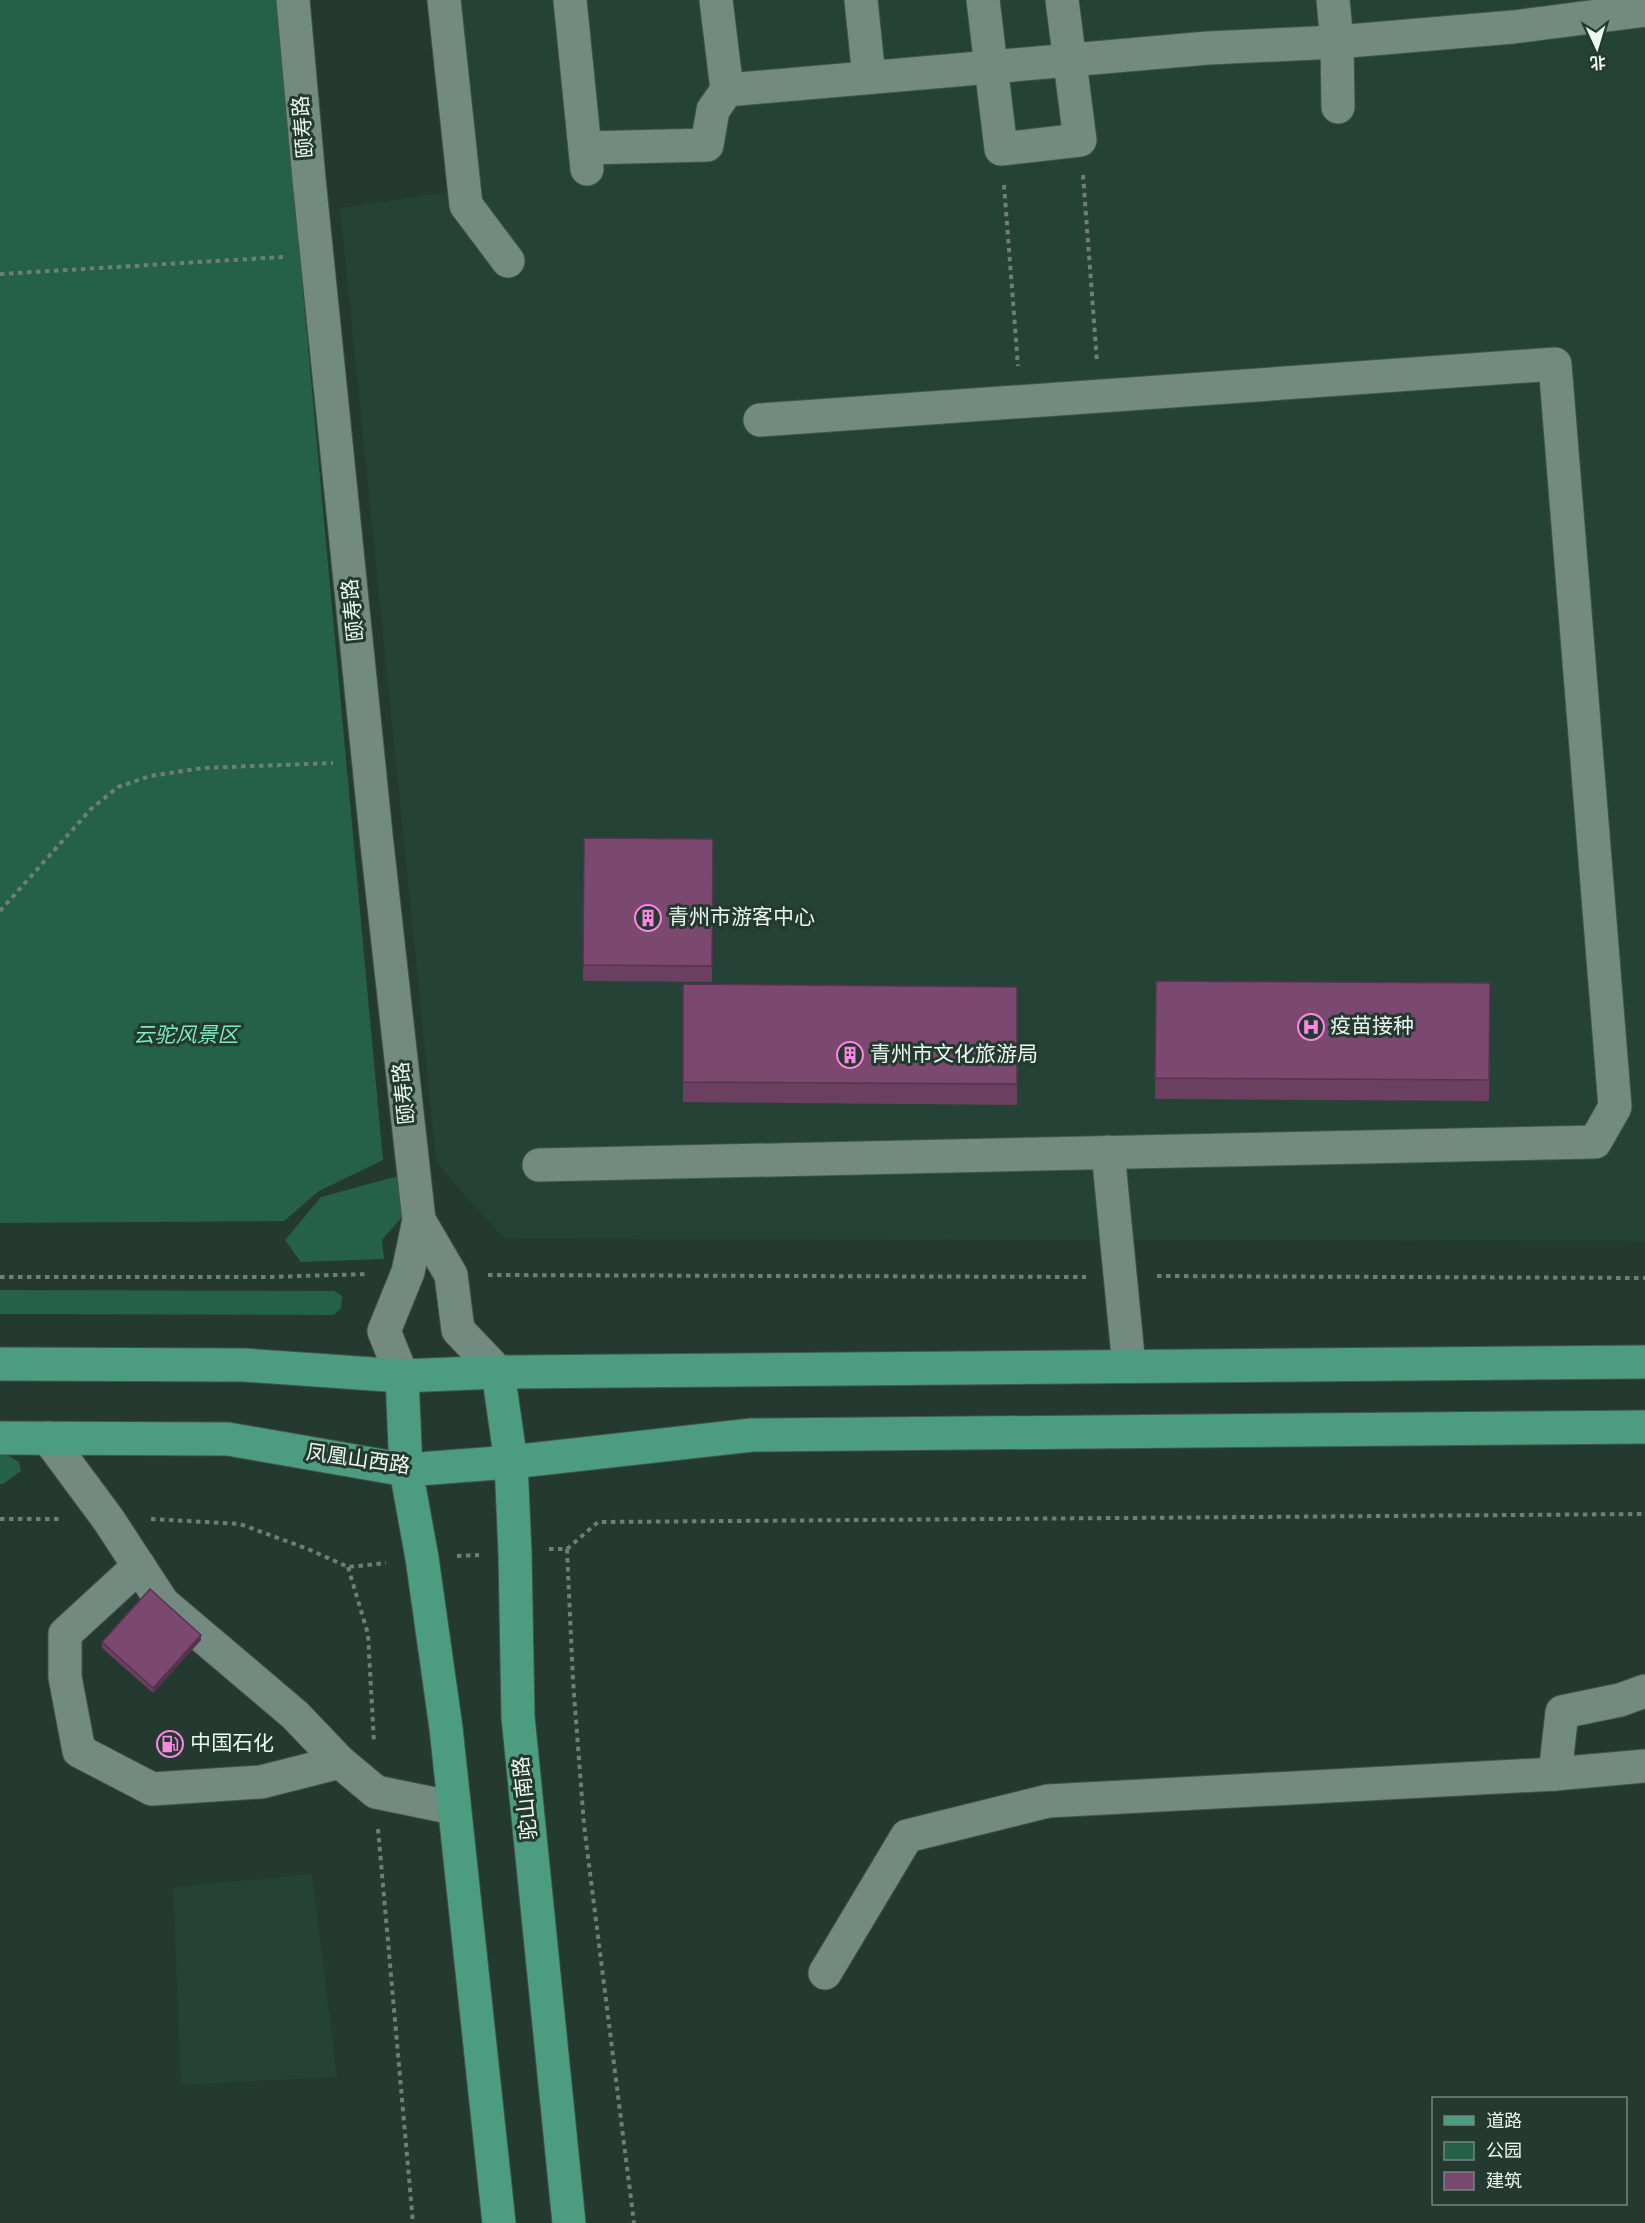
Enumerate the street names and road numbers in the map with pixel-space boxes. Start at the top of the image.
street label: 颐寿路 [285,94,323,160]
street label: 颐寿路 [335,577,373,643]
street label: 颐寿路 [386,1060,424,1126]
street label: 凤凰山西路 [304,1437,412,1483]
street label: 驼山南路 [506,1755,546,1841]

